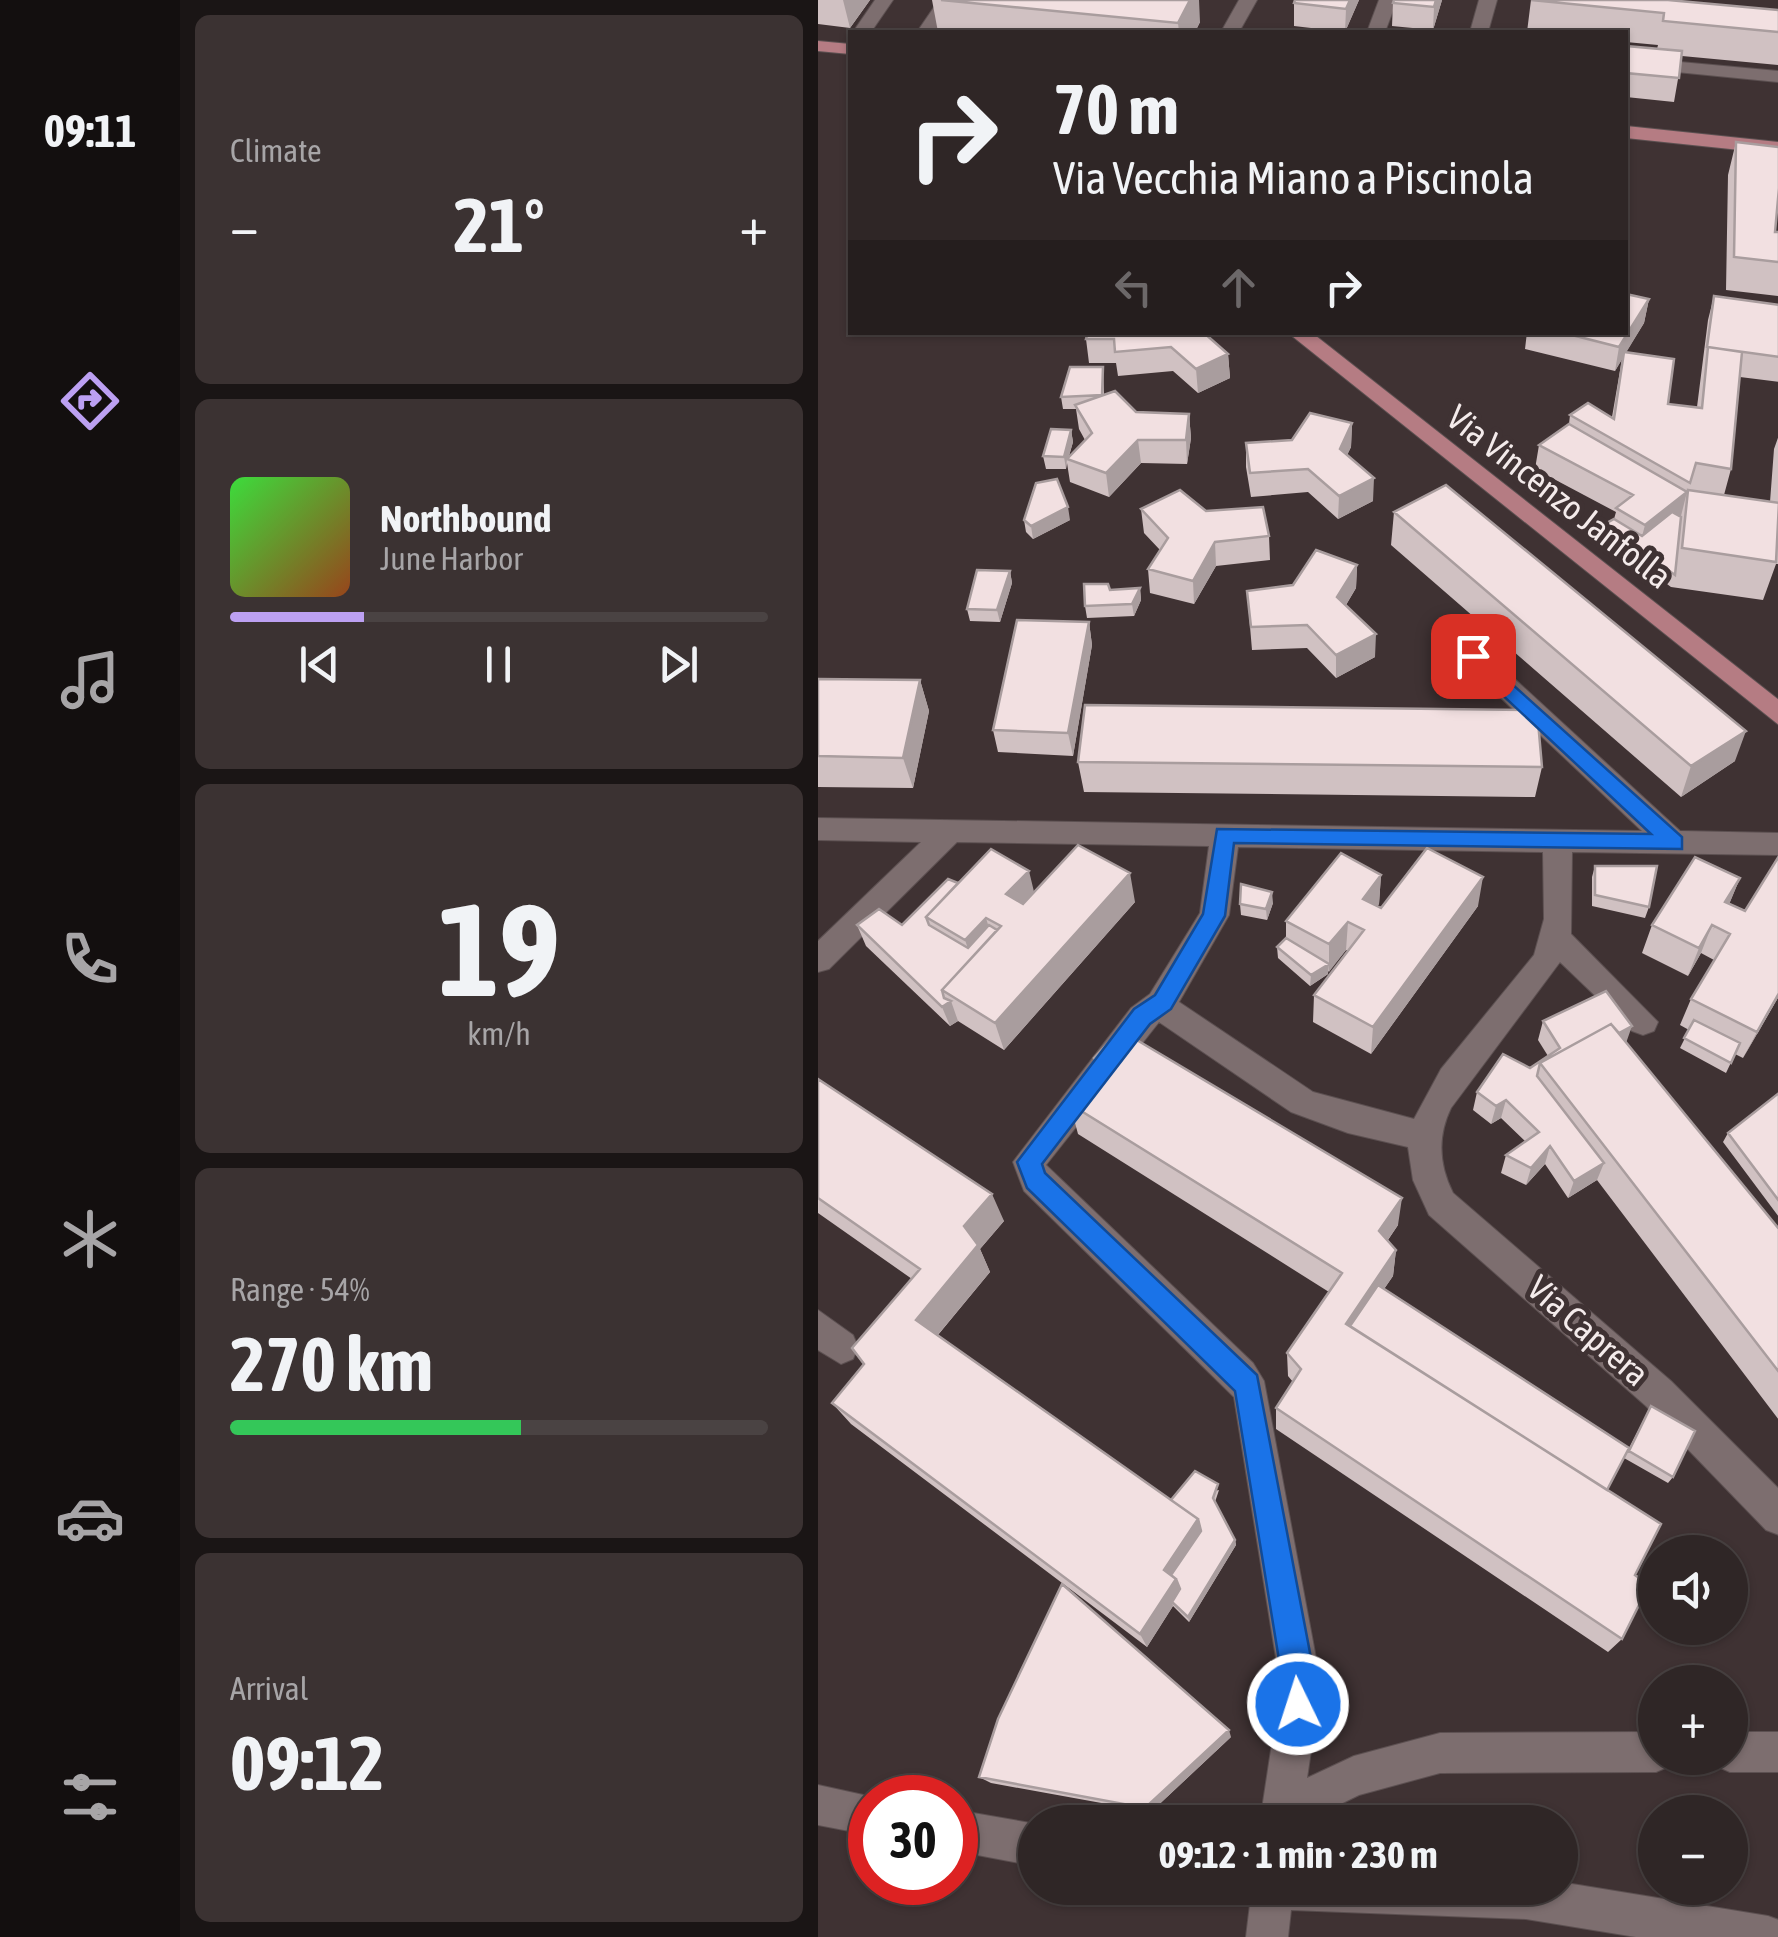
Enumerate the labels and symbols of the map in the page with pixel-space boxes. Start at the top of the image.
street label: Via Vincenzo Janfolla [1440,396,1680,596]
pin [1431,614,1516,699]
street label: Via Caprera [1520,1267,1657,1394]
position arrow [1246,1652,1350,1756]
speed limit sign: 30 [848,1775,978,1905]

